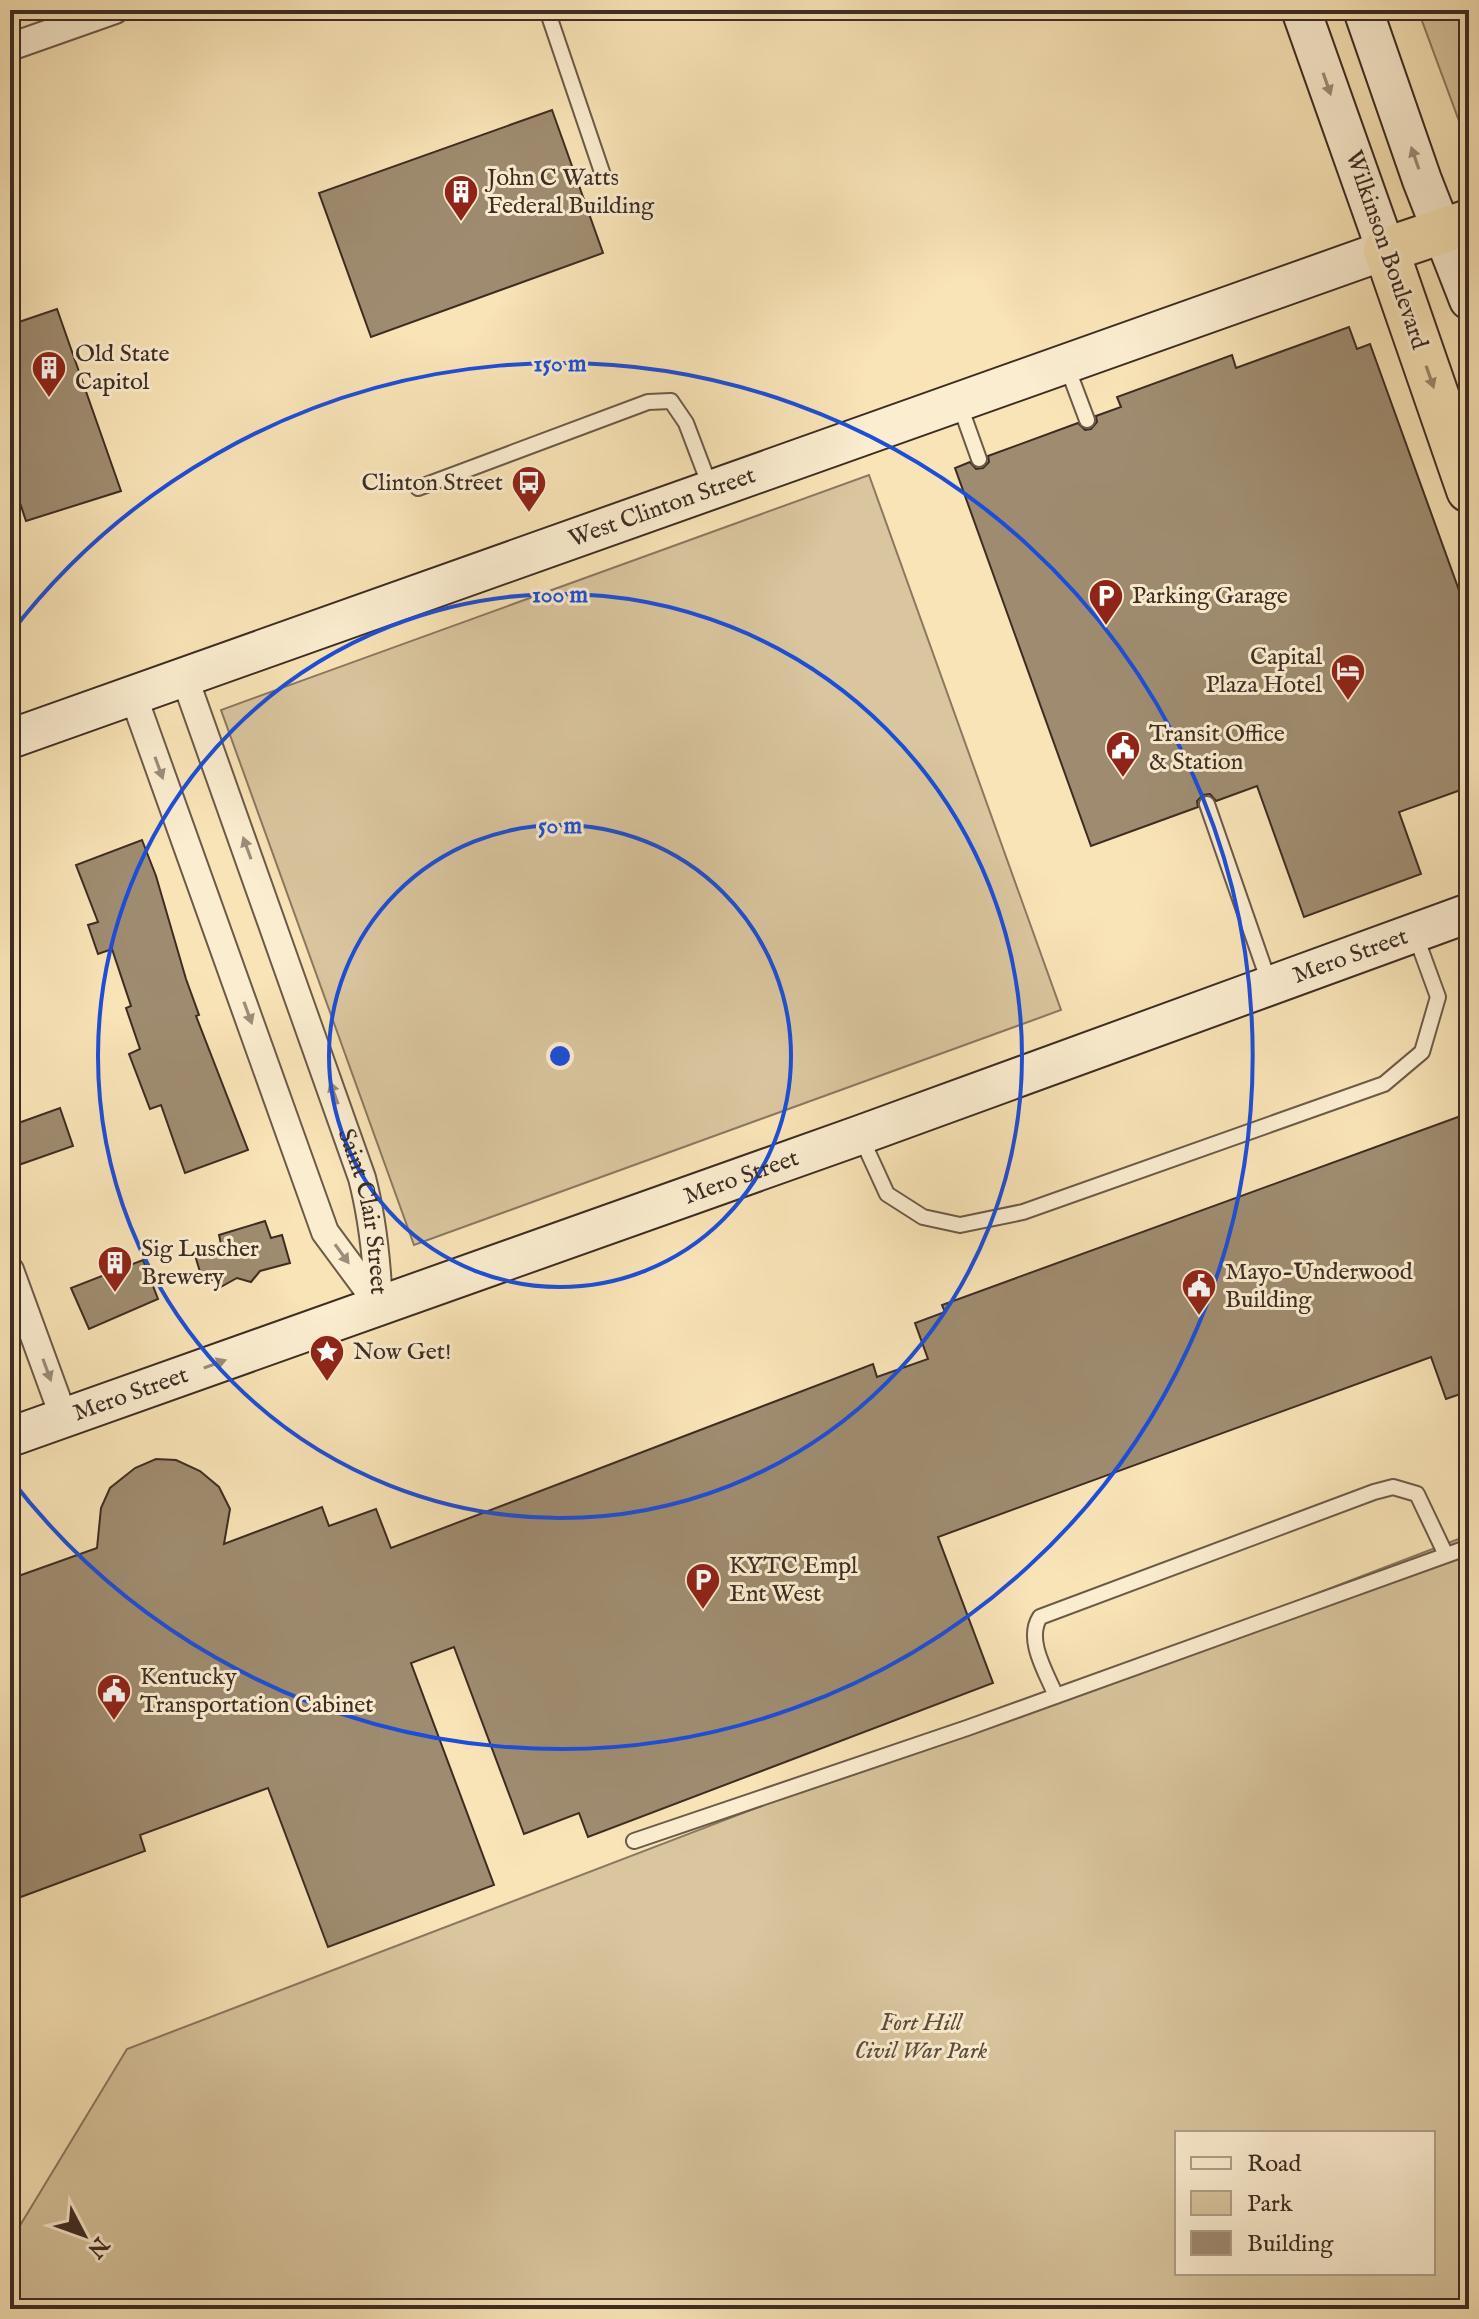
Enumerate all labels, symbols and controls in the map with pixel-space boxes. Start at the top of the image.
one-way arrow [1321,72,1333,96]
street label: Wilkinson Boulevard [1337,146,1435,354]
one-way arrow [1409,146,1421,170]
place label: John C Watts Federal Building [484,163,655,222]
building icon: John C Watts Federal Building [442,173,480,223]
place label: Old State Capitol [75,339,170,398]
building icon: Old State Capitol [30,349,68,399]
text: 150 m [533,349,587,380]
one-way arrow [1425,365,1437,389]
street label: West Clinton Street [564,460,760,555]
bus stop icon: Clinton Street [510,464,548,514]
place label: Clinton Street [361,468,503,499]
parking icon: Parking Garage [1087,577,1125,627]
text: 100 m [532,580,589,611]
place label: Parking Garage [1132,581,1288,612]
place label: Capital Plaza Hotel [1205,642,1322,701]
hotel icon: Capital Plaza Hotel [1329,652,1367,702]
place label: Transit Office & Station [1149,719,1285,778]
public building icon: Transit Office & Station [1104,729,1142,779]
one-way arrow [153,757,166,781]
text: 50 m [538,811,583,842]
one-way arrow [240,836,252,860]
street label: Mero Street [1289,921,1412,991]
one-way arrow [242,1001,254,1025]
centre of rings [546,1042,574,1070]
one-way arrow [327,1081,339,1105]
street label: Saint Clair Street [330,1124,394,1296]
street label: Mero Street [679,1143,803,1212]
place label: Sig Luscher Brewery [141,1234,259,1293]
building icon: Sig Luscher Brewery [96,1244,134,1294]
one-way arrow [333,1244,349,1264]
place label: Mayo-Underwood Building [1225,1257,1413,1316]
public building icon: Mayo-Underwood Building [1180,1267,1218,1317]
place icon: Now Get! [308,1333,346,1383]
place label: Now Get! [353,1337,452,1368]
one-way arrow [203,1357,227,1370]
one-way arrow [41,1358,53,1382]
street label: Mero Street [69,1359,192,1429]
place label: KYTC Empl Ent West [729,1551,858,1610]
parking icon: KYTC Empl Ent West [684,1561,722,1611]
place label: Kentucky Transportation Cabinet [140,1662,373,1721]
public building icon: Kentucky Transportation Cabinet [95,1672,133,1722]
park label: Fort Hill Civil War Park [855,2008,988,2067]
legend [1175,2131,1435,2275]
text: Road [1247,2149,1301,2180]
text: Park [1247,2189,1293,2220]
north arrow [44,2195,124,2275]
text: Building [1247,2229,1334,2260]
text: N [81,2230,115,2263]

